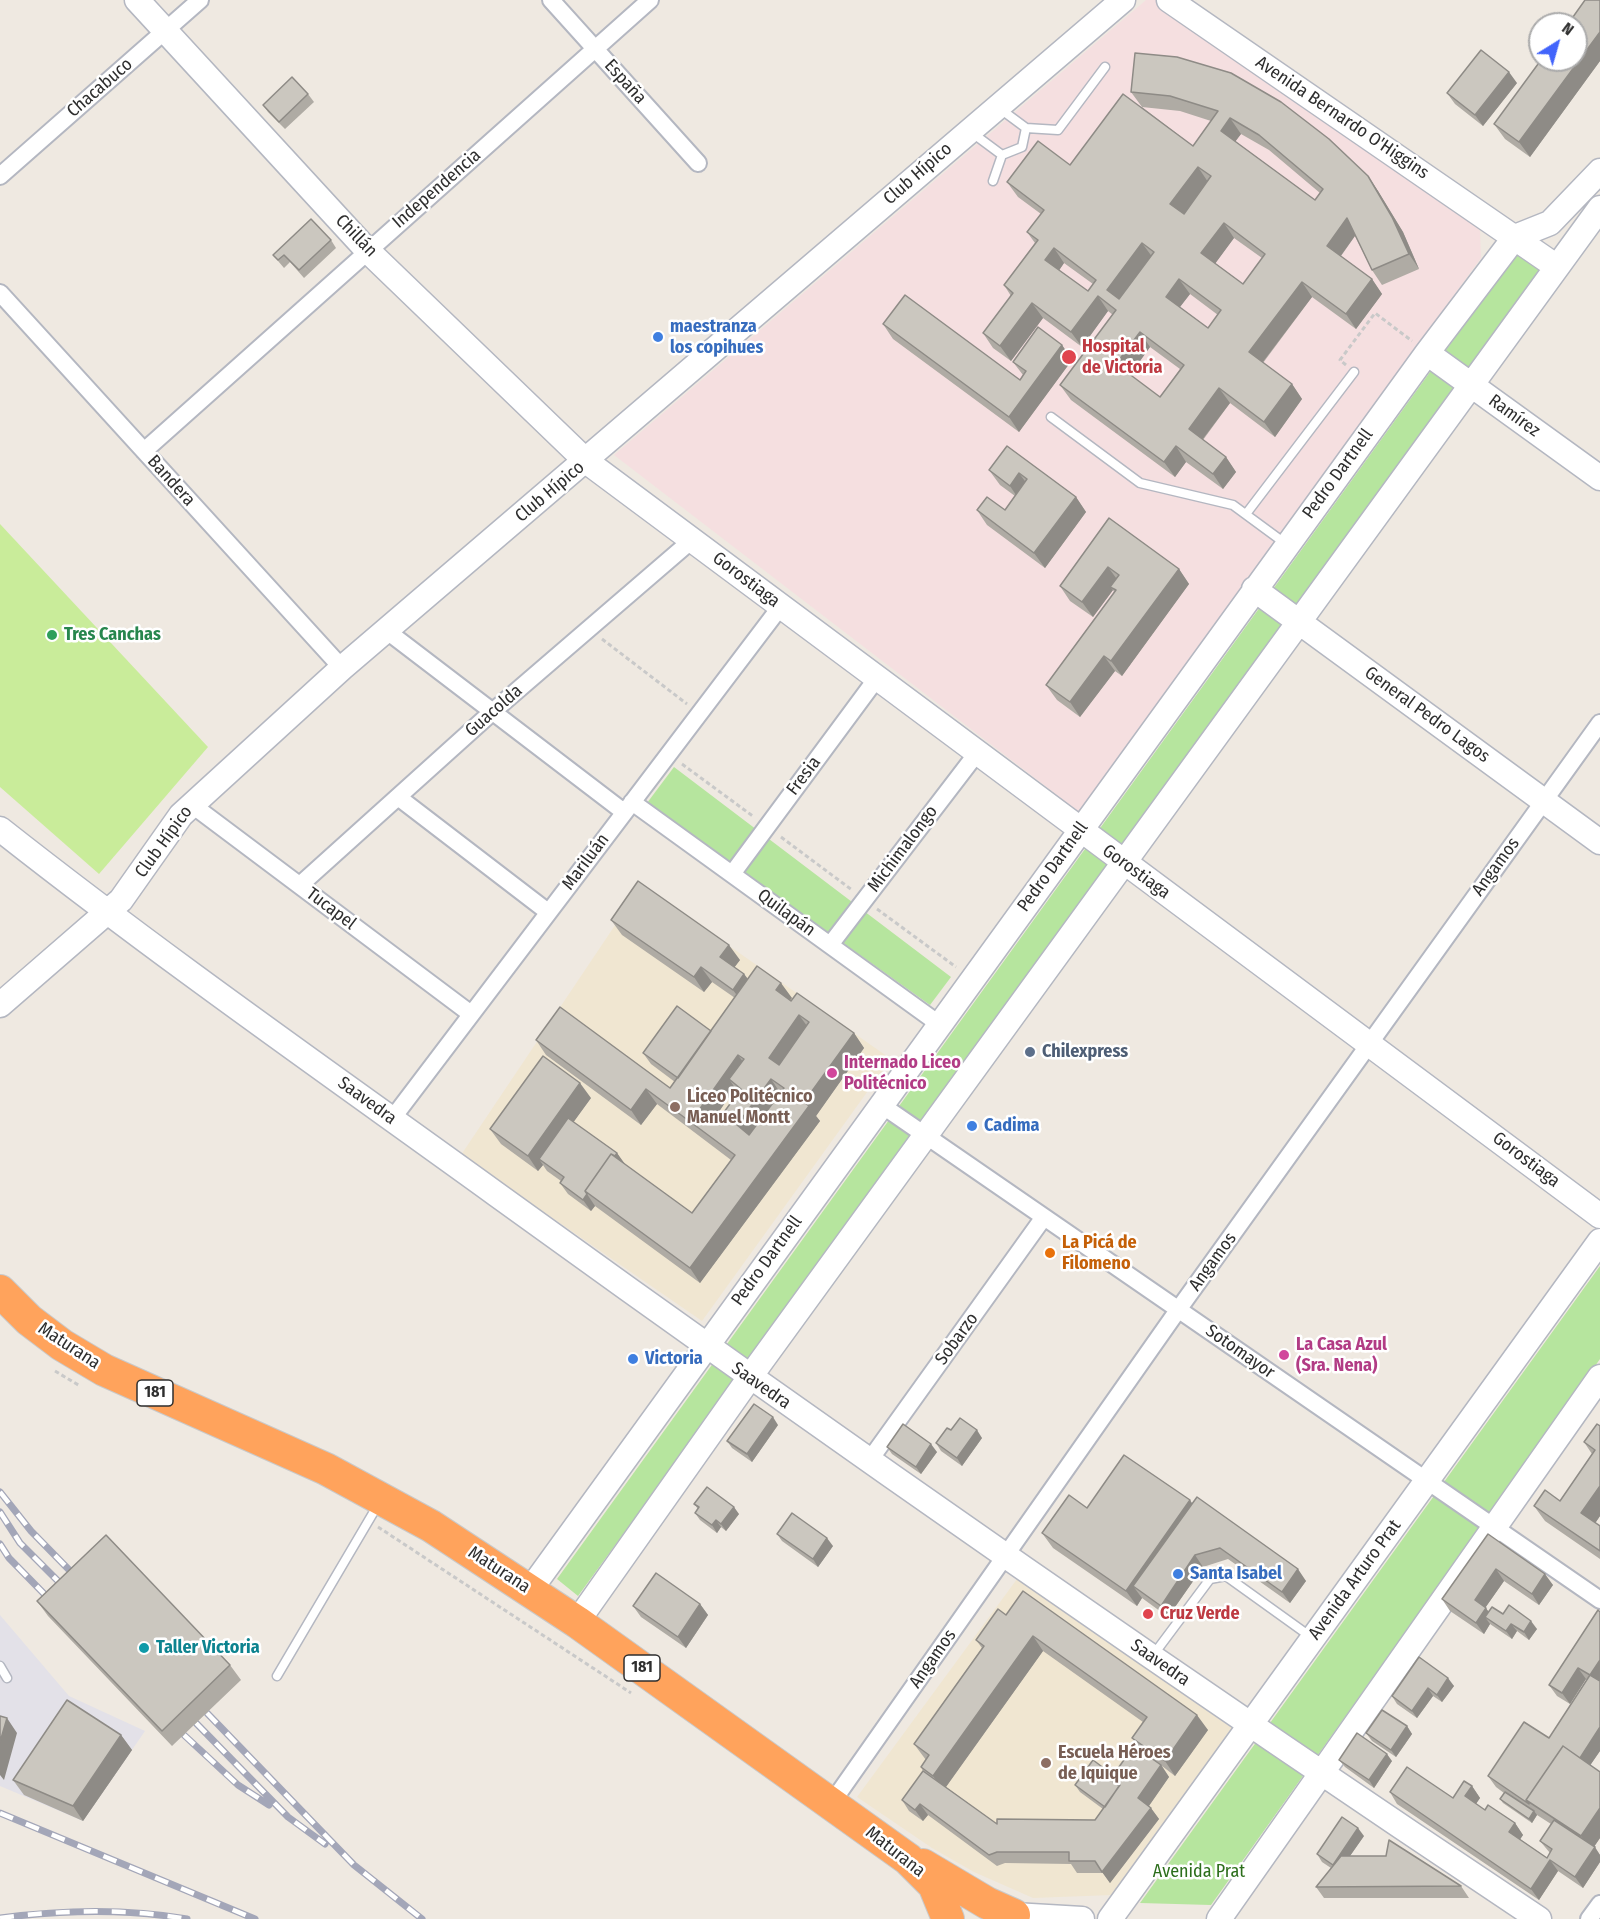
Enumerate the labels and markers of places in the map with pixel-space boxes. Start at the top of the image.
place label: maestranza los copihues [670,316,763,358]
marker: maestranza los copihues [651,330,665,344]
place label: Hospital de Victoria [1082,336,1162,378]
marker: Hospital de Victoria [1060,348,1078,366]
place label: Tres Canchas [64,624,161,646]
marker: Tres Canchas [45,628,59,642]
place label: Chilexpress [1042,1041,1128,1063]
marker: Chilexpress [1023,1045,1037,1059]
place label: Internado Liceo Politécnico [844,1052,961,1094]
marker: Internado Liceo Politécnico [825,1066,839,1080]
place label: Liceo Politécnico Manuel Montt [687,1086,813,1128]
marker: Liceo Politécnico Manuel Montt [668,1100,682,1114]
place label: Cadima [984,1115,1039,1137]
marker: Cadima [965,1119,979,1133]
place label: La Picá de Filomeno [1062,1232,1137,1274]
marker: La Picá de Filomeno [1043,1246,1057,1260]
place label: La Casa Azul (Sra. Nena) [1296,1334,1387,1376]
place label: Victoria [645,1348,703,1370]
marker: La Casa Azul (Sra. Nena) [1277,1348,1291,1362]
marker: Victoria [626,1352,640,1366]
place label: Santa Isabel [1190,1563,1282,1585]
marker: Santa Isabel [1171,1567,1185,1581]
place label: Cruz Verde [1160,1603,1240,1625]
marker: Cruz Verde [1141,1607,1155,1621]
place label: Taller Victoria [156,1637,260,1659]
marker: Taller Victoria [137,1641,151,1655]
place label: Escuela Héroes de Iquique [1058,1742,1171,1784]
marker: Escuela Héroes de Iquique [1039,1756,1053,1770]

